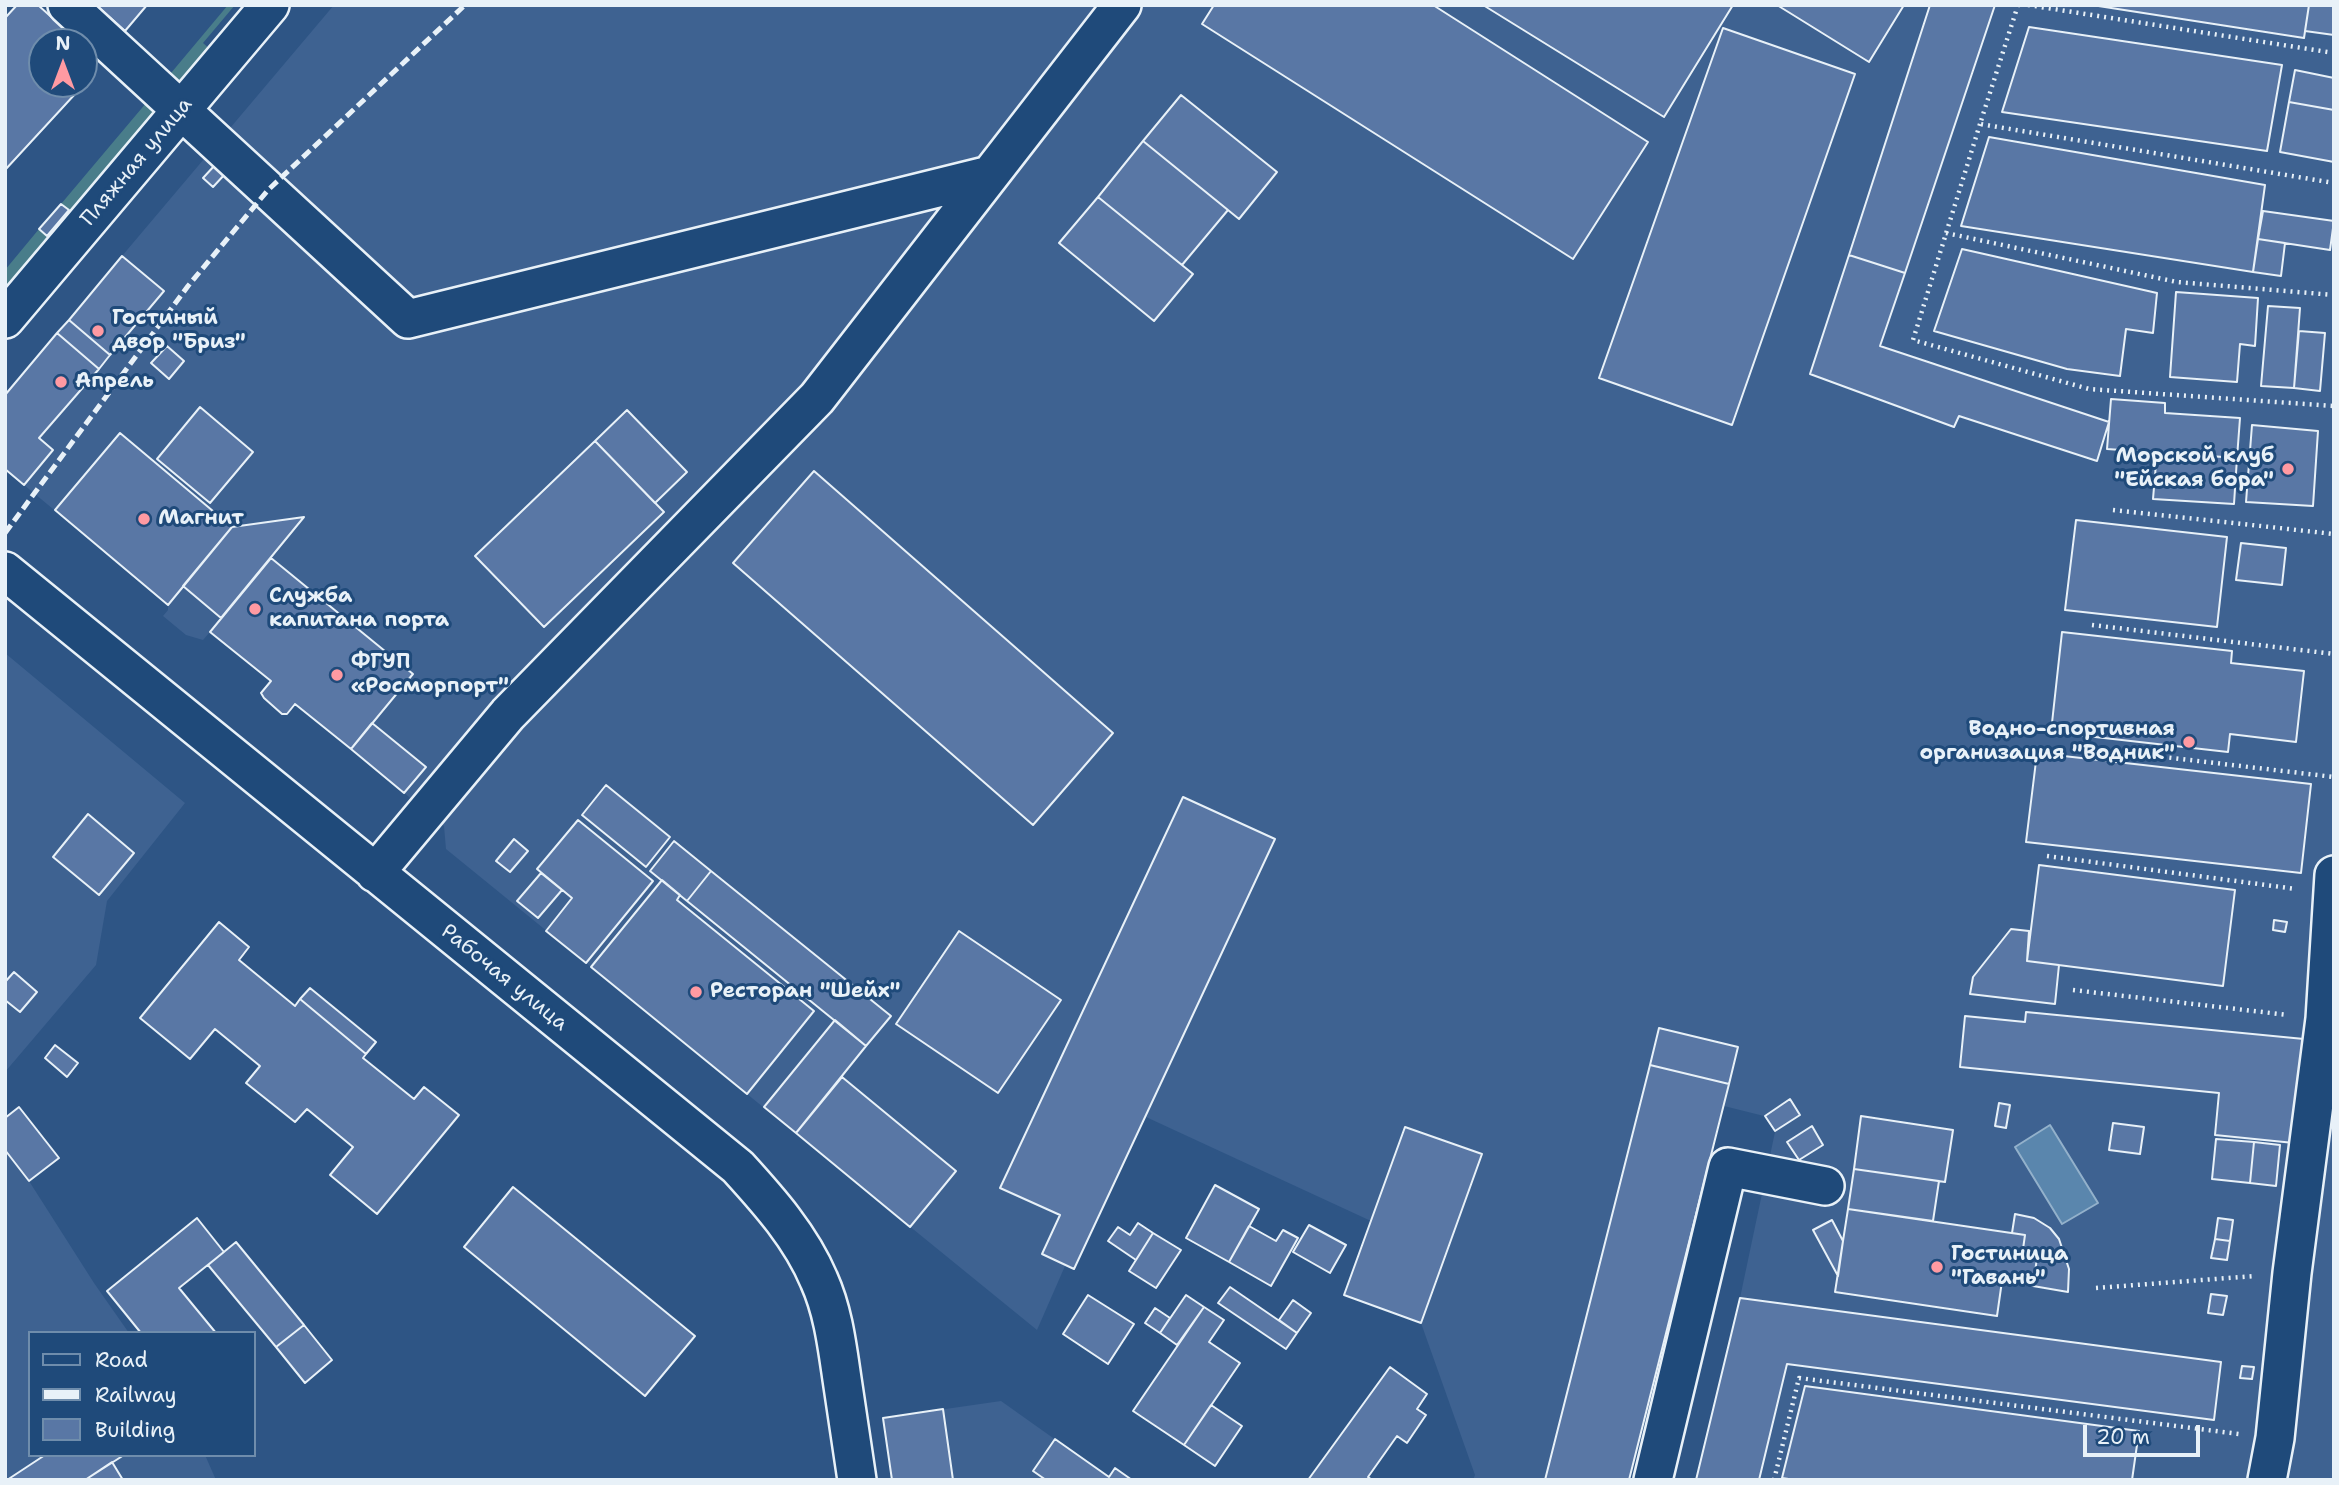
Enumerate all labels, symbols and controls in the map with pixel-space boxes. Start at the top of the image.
north arrow [28,28,98,98]
text: N [55,31,71,56]
street label: Пляжная улица [76,93,198,231]
place label: Гостиный двор "Бриз" [112,306,246,356]
marker: Гостиный двор "Бриз" [90,323,106,339]
place label: Апрель [75,369,154,395]
marker: Апрель [53,374,69,390]
place label: Морской клуб "Ейская бора" [2114,444,2274,494]
marker: Морской клуб "Ейская бора" [2280,461,2296,477]
place label: Магнит [158,506,244,532]
marker: Магнит [136,511,152,527]
place label: Служба капитана порта [269,584,449,634]
marker: Служба капитана порта [247,601,263,617]
place label: ФГУП «Росморпорт" [351,650,509,700]
marker: ФГУП «Росморпорт" [329,667,345,683]
place label: Водно-спортивная организация "Водник" [1919,717,2175,767]
marker: Водно-спортивная организация "Водник" [2181,734,2197,750]
street label: Рабочая улица [436,919,572,1037]
place label: Ресторан "Шейх" [710,979,901,1005]
marker: Ресторан "Шейх" [688,984,704,1000]
place label: Гостиница "Гавань" [1951,1242,2068,1292]
marker: Гостиница "Гавань" [1929,1259,1945,1275]
legend [28,1331,256,1457]
text: Road [95,1346,148,1374]
text: Railway [95,1381,177,1409]
scale bar [2087,1412,2204,1456]
text: Building [95,1416,175,1444]
text: 20 m [2096,1423,2150,1451]

